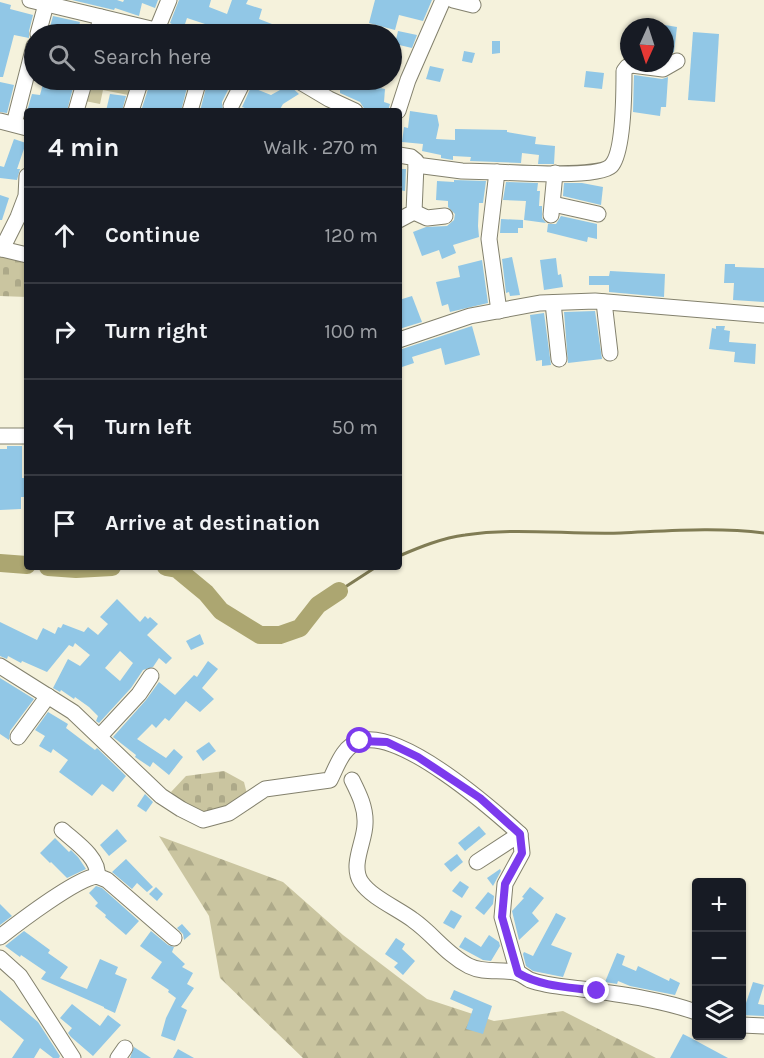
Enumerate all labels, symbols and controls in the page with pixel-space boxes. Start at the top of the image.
north arrow [620,18,674,72]
search box [24,24,402,90]
icon: search [45,41,78,74]
text: Search here [93,44,211,70]
text: 4 min [48,132,119,163]
text: Walk · 270 m [264,136,378,159]
icon: ahead [48,219,81,252]
text: Continue [105,222,200,248]
text: 120 m [324,224,378,247]
icon: right [48,315,81,348]
text: Turn right [105,318,208,344]
text: 100 m [324,320,378,343]
icon: left [48,411,81,444]
text: Turn left [105,414,192,440]
text: 50 m [331,416,378,439]
icon: arrive [48,507,81,540]
text: Arrive at destination [105,510,320,536]
route start [346,727,372,753]
map controls [692,878,746,1040]
button: + [692,878,746,932]
button: − [692,932,746,986]
route end [583,977,609,1003]
button: layers [692,986,746,1040]

